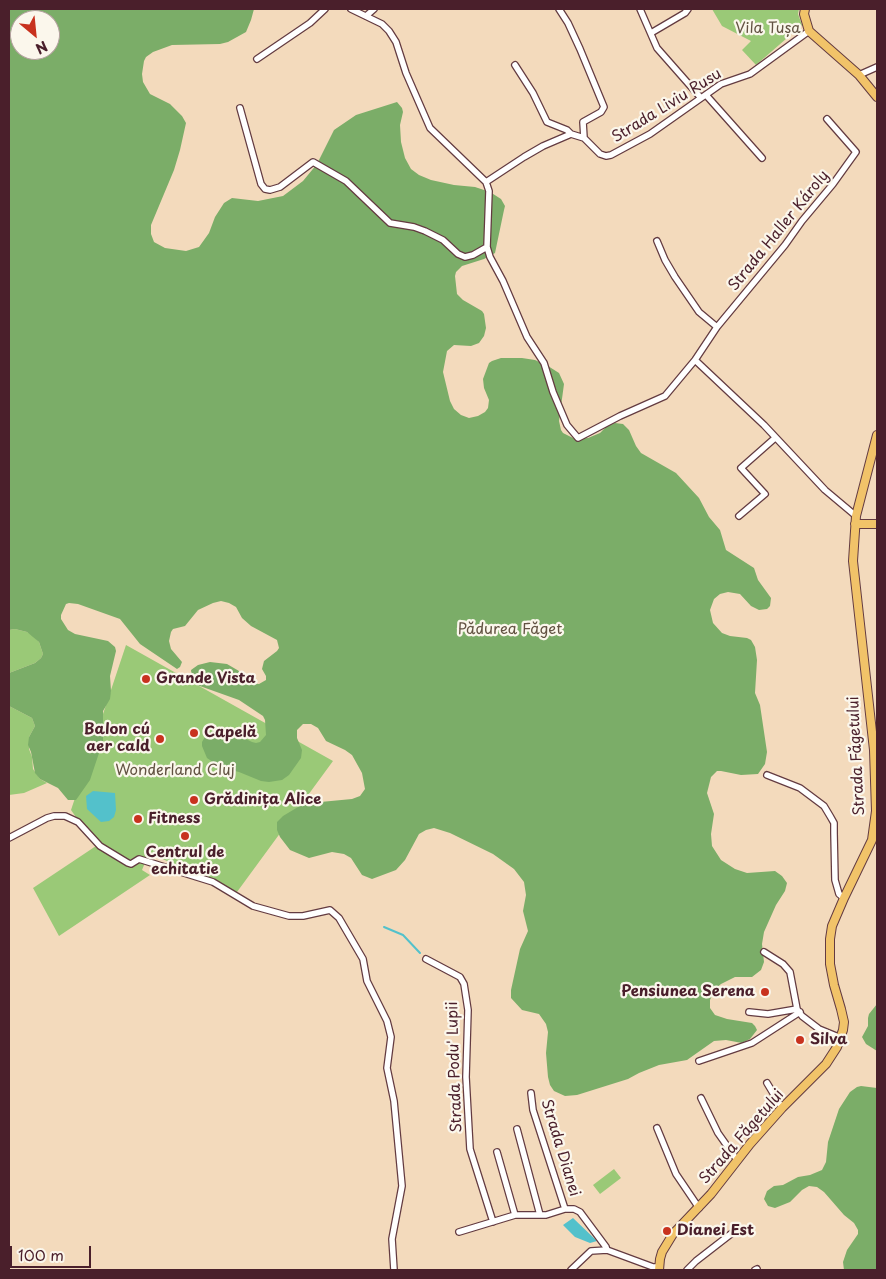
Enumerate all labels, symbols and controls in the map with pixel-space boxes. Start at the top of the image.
north arrow [10,10,60,60]
park label: Vila Tușa [735,20,801,38]
text: N [32,36,52,60]
street label: Strada Liviu Rusu [609,65,725,147]
street label: Strada Haller Károly [725,167,833,295]
park label: Pădurea Făget [458,621,562,639]
place label: Grande Vista [156,670,256,688]
marker: Grande Vista [140,673,152,685]
street label: Strada Făgetului [845,696,869,816]
place label: Balon cú aer cald [84,721,150,756]
place label: Capelă [204,724,257,742]
marker: Capelă [188,727,200,739]
marker: Balon cú aer cald [154,733,166,745]
park label: Wonderland Cluj [115,762,235,780]
place label: Grădinița Alice [204,791,321,809]
marker: Grădinița Alice [188,794,200,806]
place label: Fitness [148,810,200,828]
marker: Fitness [132,813,144,825]
marker: Centrul de echitatie [179,830,191,842]
place label: Centrul de echitatie [146,844,224,879]
place label: Pensiunea Serena [621,983,755,1001]
marker: Pensiunea Serena [759,986,771,998]
street label: Strada Podu' Lupii [444,1001,466,1133]
place label: Silva [810,1031,847,1049]
marker: Silva [794,1034,806,1046]
street label: Strada Făgetului [696,1086,788,1188]
street label: Strada Dianei [537,1097,583,1199]
place label: Dianei Est [677,1222,754,1240]
marker: Dianei Est [661,1225,673,1237]
scale bar [12,1236,94,1268]
text: 100 m [18,1243,64,1266]

